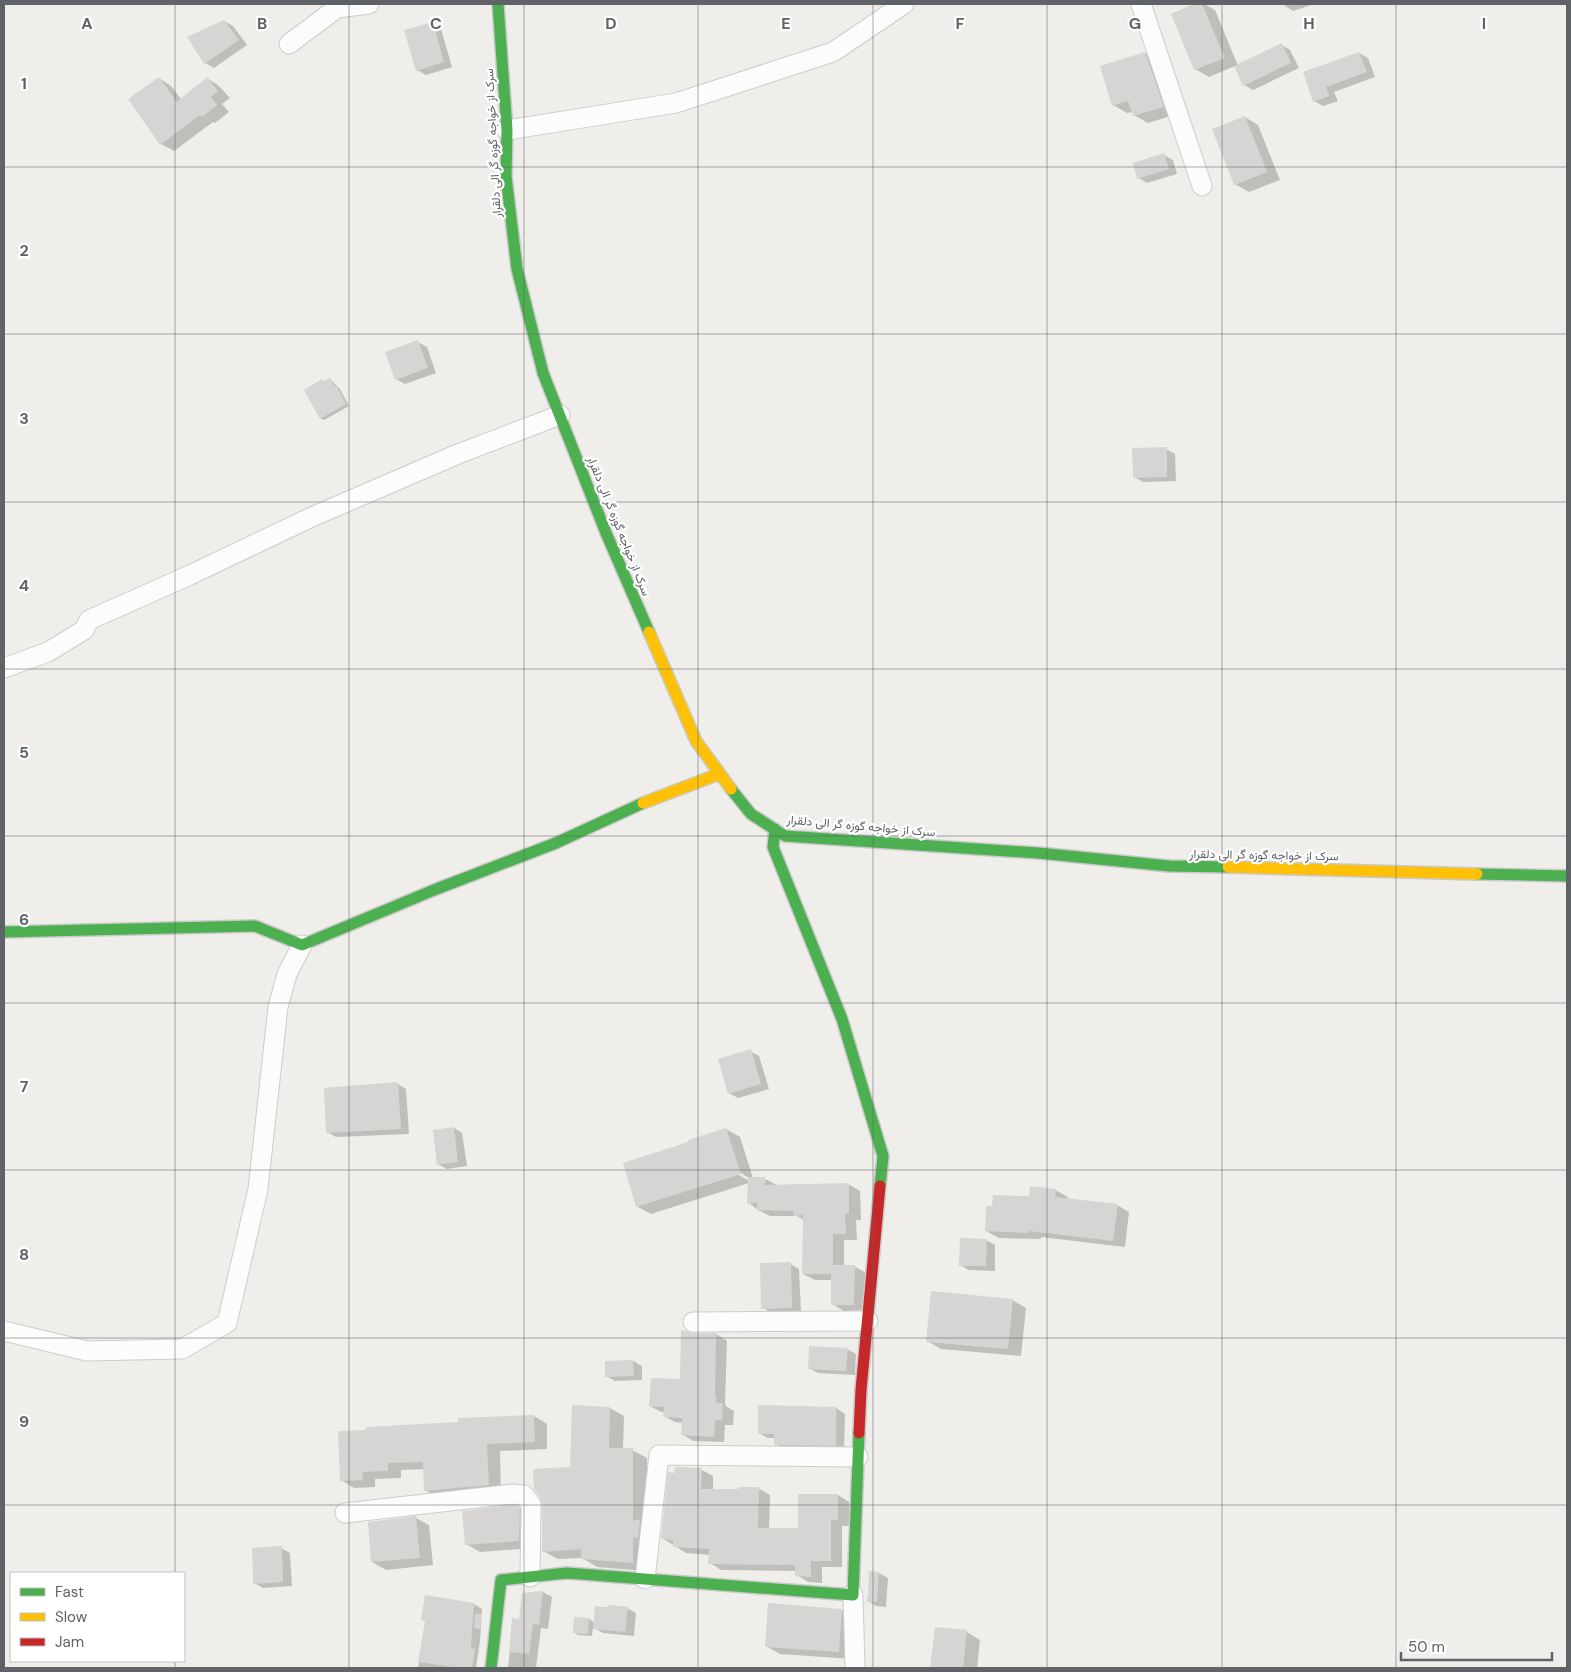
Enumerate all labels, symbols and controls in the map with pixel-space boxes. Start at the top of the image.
text: A [81,13,93,34]
text: B [257,13,267,34]
text: C [430,13,442,34]
text: D [605,13,617,34]
text: E [781,13,791,34]
text: F [956,13,965,34]
text: G [1129,13,1141,34]
text: H [1303,13,1315,34]
text: I [1482,13,1486,34]
street label: سرک از خواجه گوزه گر الی دلقرار [481,68,505,219]
text: 1 [21,73,27,94]
text: 2 [19,240,29,261]
text: 3 [19,408,29,429]
street label: سرک از خواجه گوزه گر الی دلقرار [583,453,654,598]
text: 4 [19,575,29,596]
text: 5 [19,742,29,763]
street label: سرک از خواجه گوزه گر الی دلقرار [785,811,936,840]
street label: سرک از خواجه گوزه گر الی دلقرار [1188,846,1339,864]
text: 6 [19,909,29,930]
text: 7 [20,1076,29,1097]
text: 8 [19,1244,29,1265]
text: 9 [19,1411,29,1432]
legend [10,1572,185,1662]
text: Fast [55,1582,84,1602]
text: Slow [55,1607,88,1627]
scale bar [1401,1630,1552,1662]
text: Jam [55,1632,84,1652]
text: 50 m [1408,1637,1445,1657]

